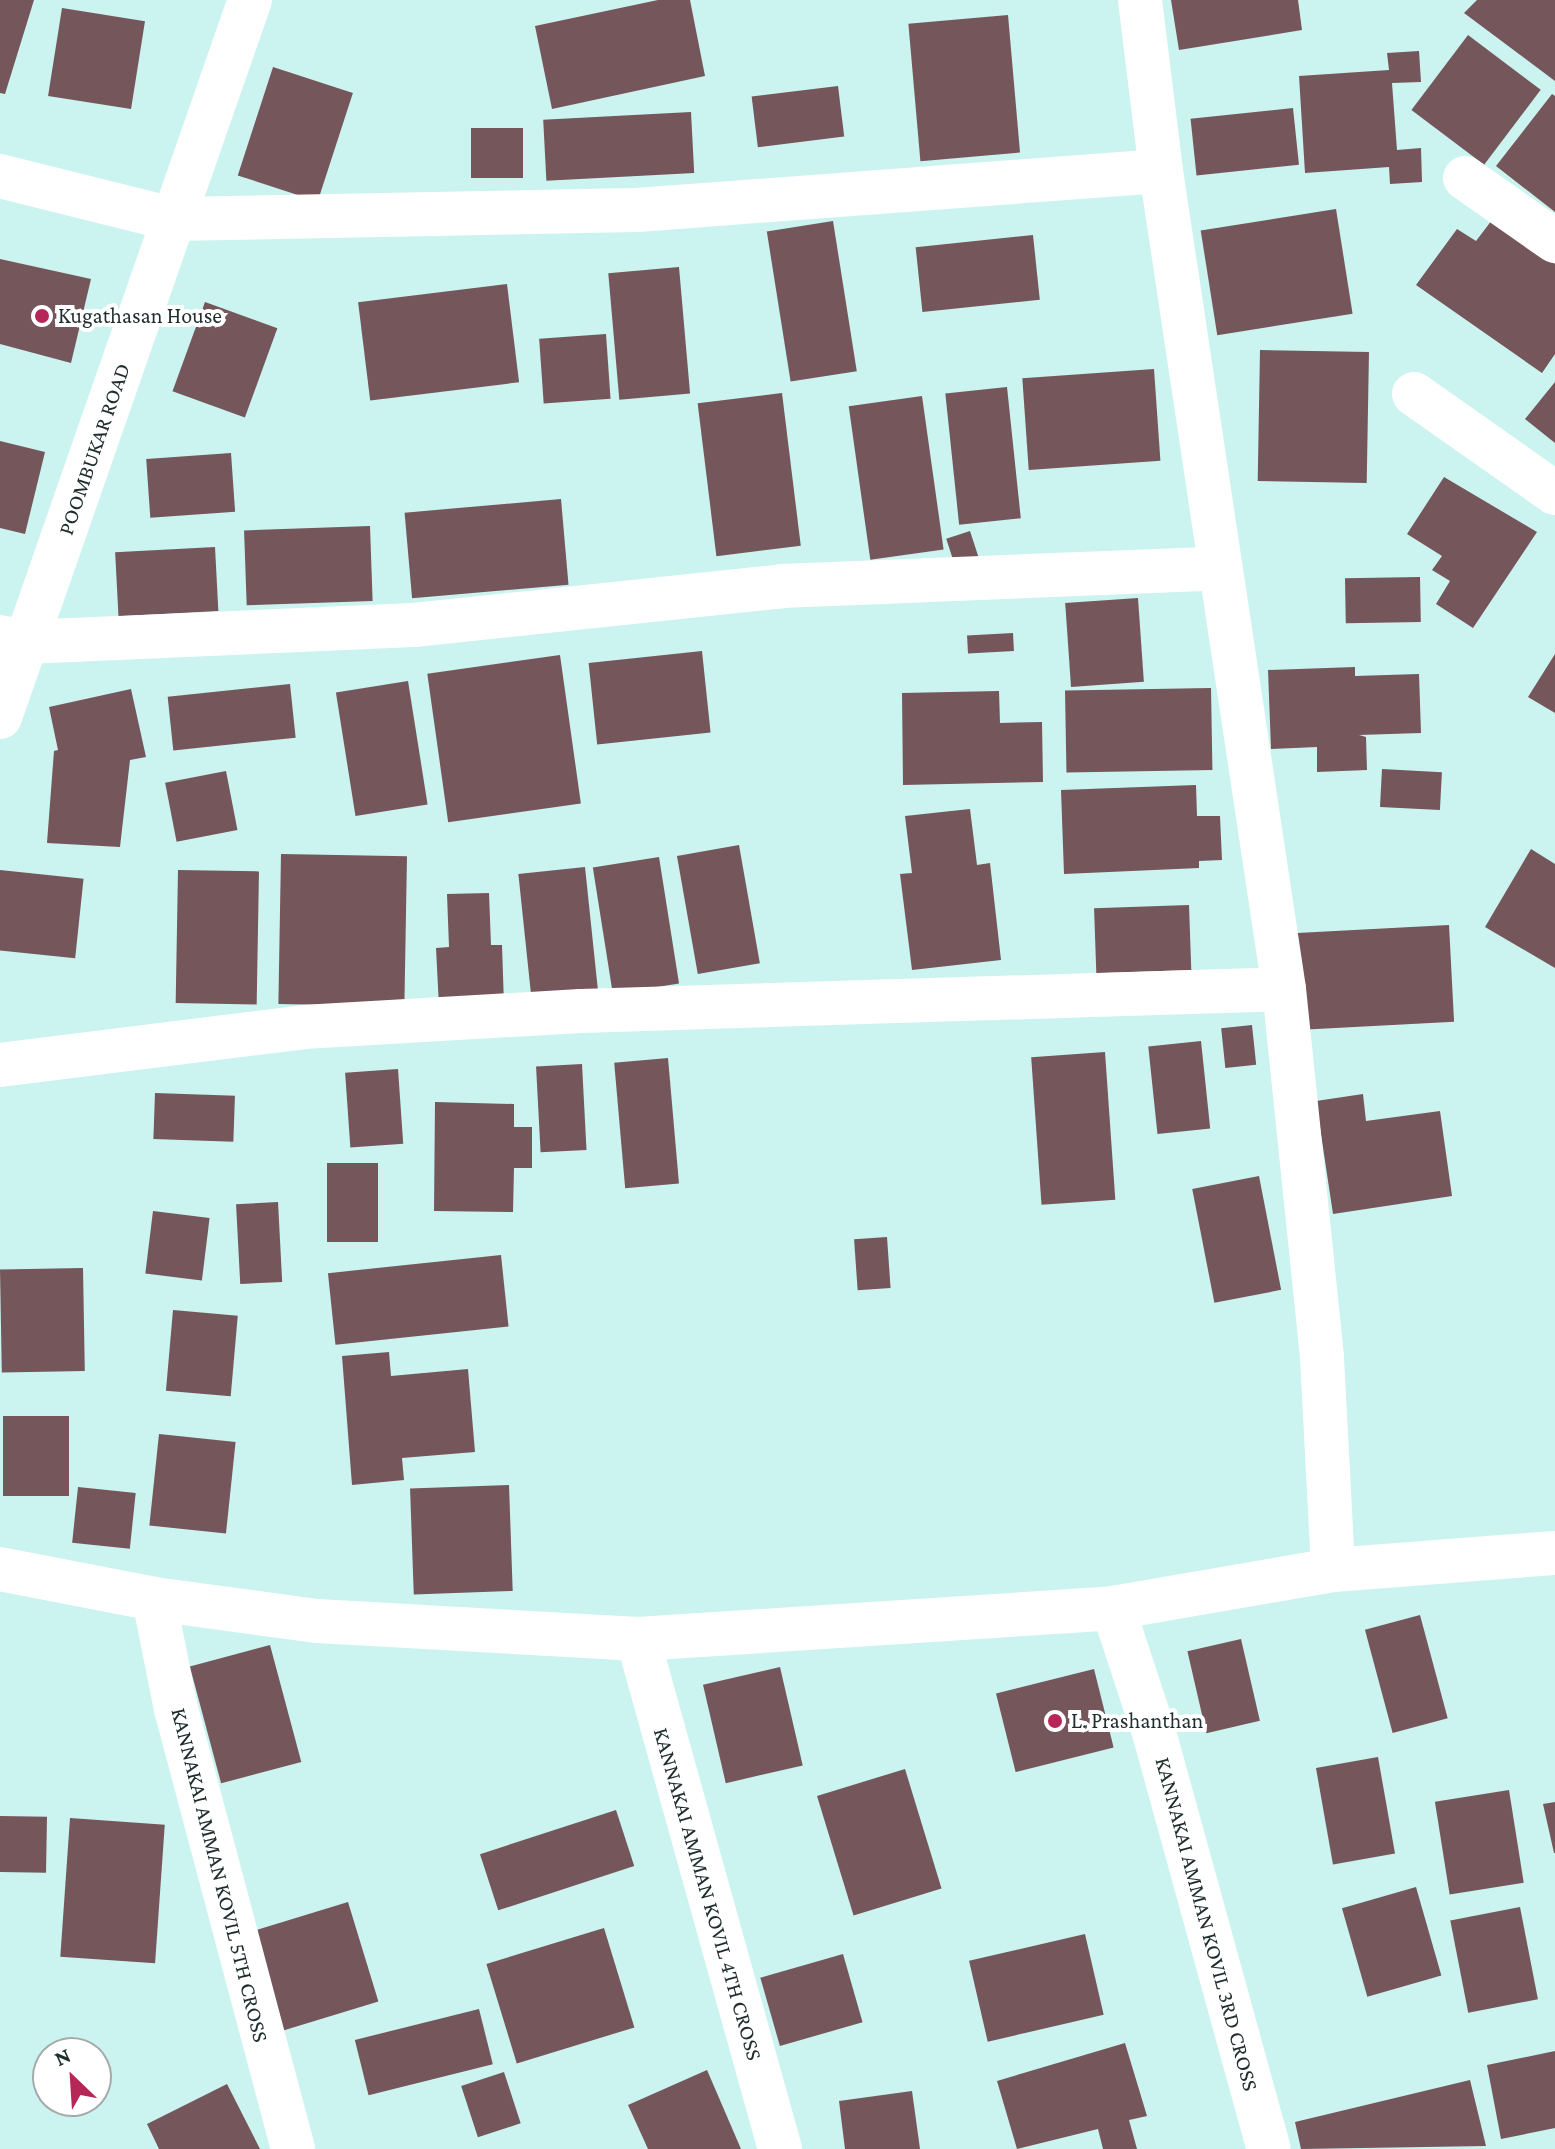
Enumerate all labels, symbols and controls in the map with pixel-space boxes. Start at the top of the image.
place label: Kugathasan House [58,303,222,329]
marker: Kugathasan House [33,307,51,325]
street label: POOMBUKAR ROAD [52,360,136,538]
street label: KANNAKAI AMMAN KOVIL 5TH CROSS [166,1705,274,2045]
place label: L. Prashanthan [1071,1708,1203,1734]
marker: L. Prashanthan [1046,1712,1064,1730]
street label: KANNAKAI AMMAN KOVIL 4TH CROSS [648,1725,768,2063]
street label: KANNAKAI AMMAN KOVIL 3RD CROSS [1150,1754,1264,2094]
north arrow [32,2037,112,2117]
text: N [50,2042,75,2071]

